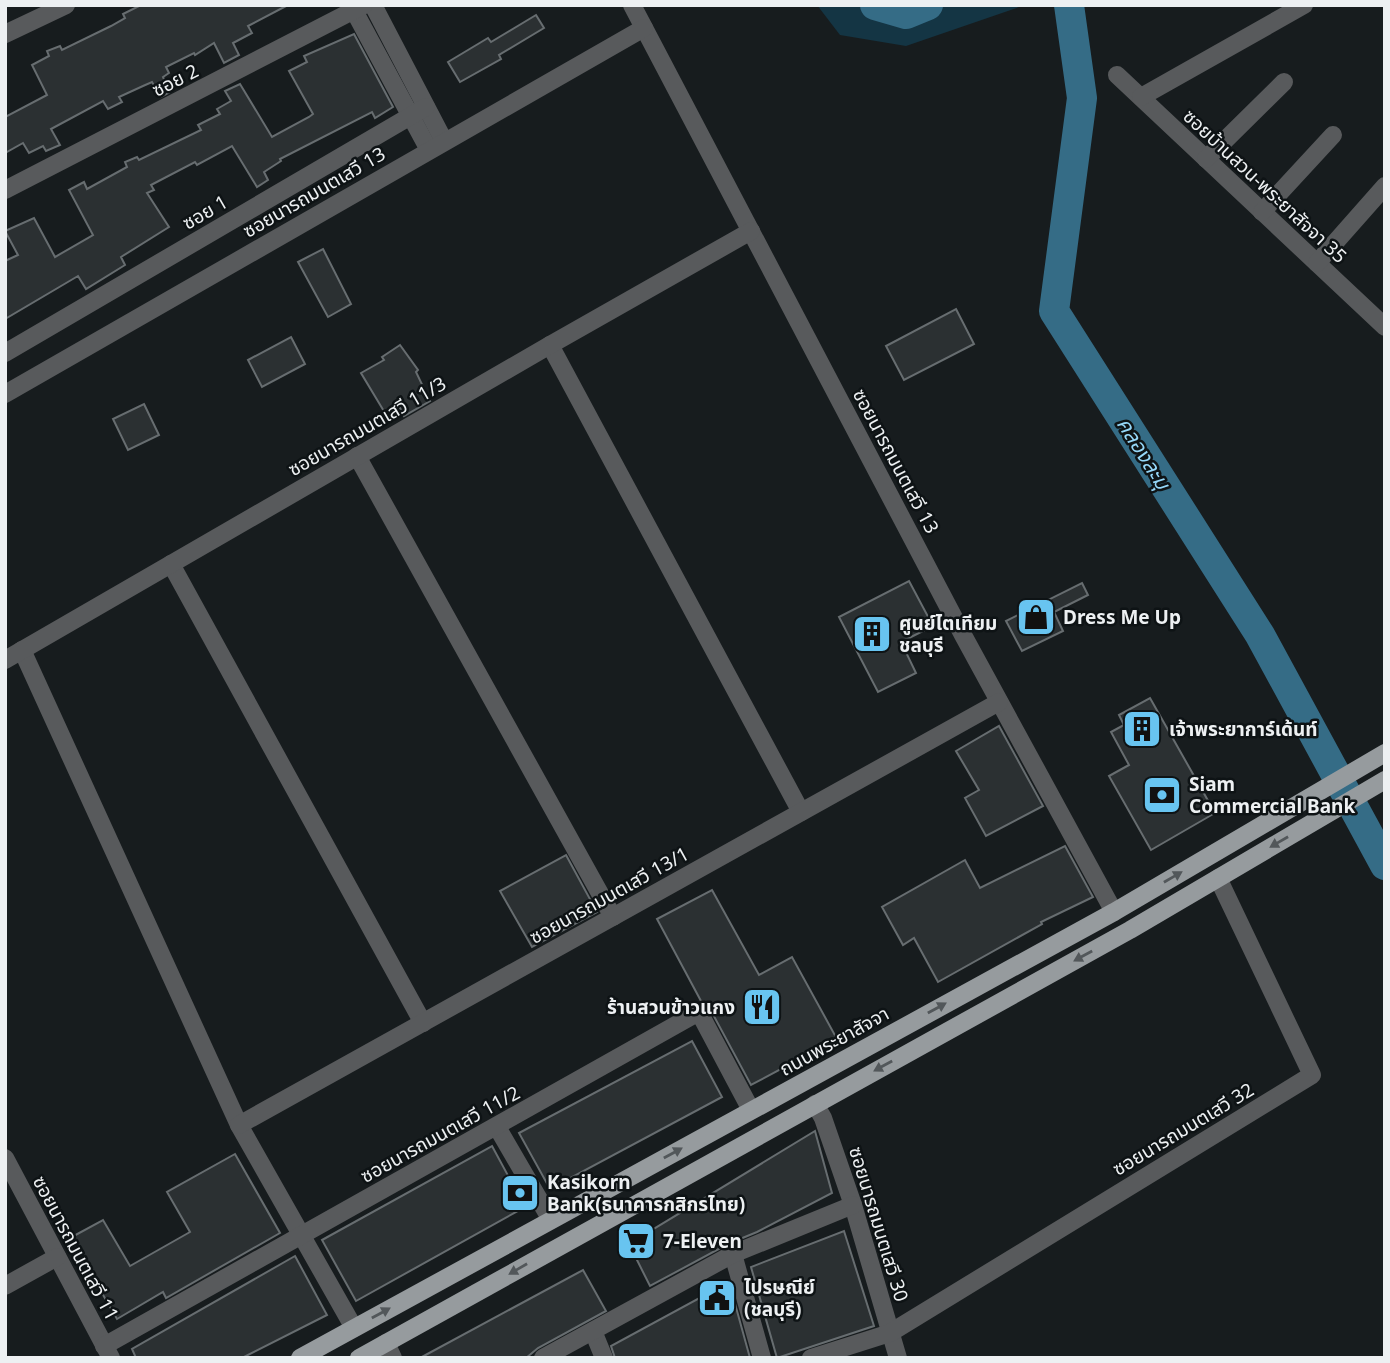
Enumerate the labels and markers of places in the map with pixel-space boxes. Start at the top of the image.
shop icon: Dress Me Up [1015,596,1057,638]
place label: Dress Me Up [1063,604,1181,630]
place label: ศูนย์ไตเทียม ชลบุรี [899,610,997,658]
building icon: ศูนย์ไตเทียม ชลบุรี [851,613,893,655]
building icon: เจ้าพระยาการ์เด้นท์ [1121,708,1163,750]
place label: เจ้าพระยาการ์เด้นท์ [1169,716,1318,742]
place label: Siam Commercial Bank [1189,771,1355,819]
bank icon: Siam Commercial Bank [1141,774,1183,816]
restaurant icon: ร้านสวนข้าวแกง [741,986,783,1028]
place label: ร้านสวนข้าวแกง [607,994,735,1020]
place label: Kasikorn Bank(ธนาคารกสิกรไทย) [547,1169,745,1217]
bank icon: Kasikorn Bank(ธนาคารกสิกรไทย) [499,1172,541,1214]
supermarket icon: 7-Eleven [615,1220,657,1262]
place label: 7-Eleven [663,1228,742,1254]
place label: ไปรษณีย์ (ชลบุรี) [744,1274,815,1322]
public building icon: ไปรษณีย์ (ชลบุรี) [696,1277,738,1319]

